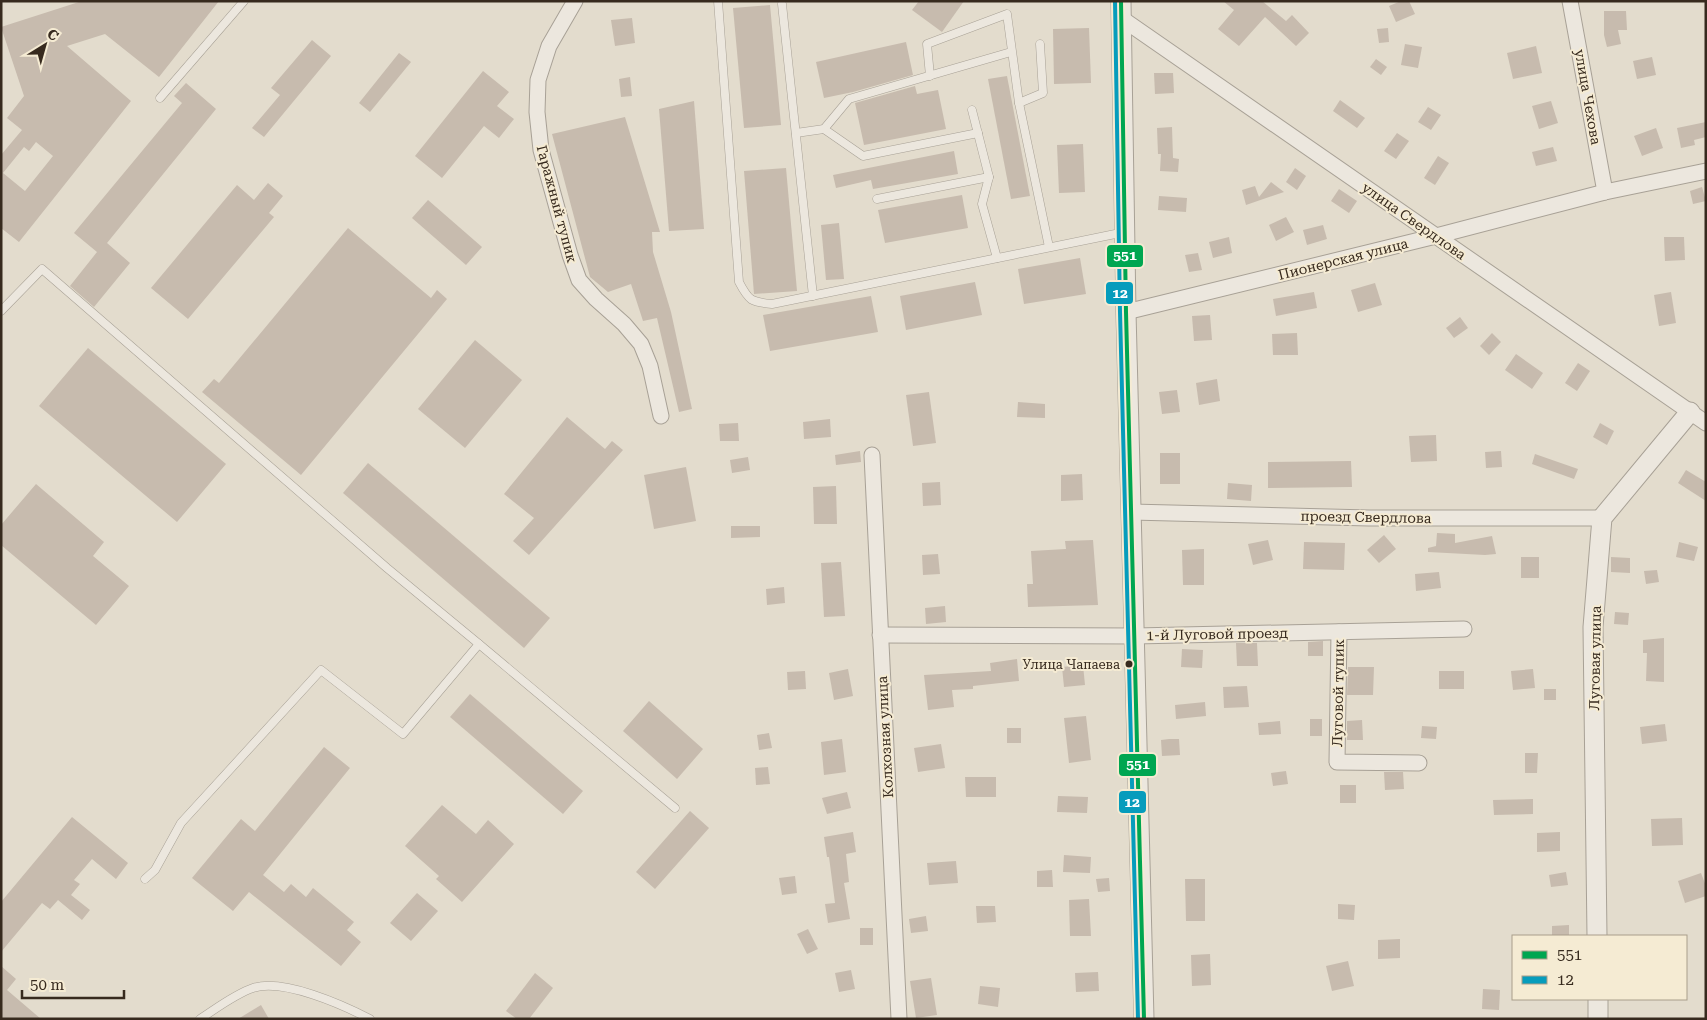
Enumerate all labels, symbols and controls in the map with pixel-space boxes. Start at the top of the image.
north arrow [20,20,70,70]
text: С [44,25,62,44]
street label: улица Чехова [1572,48,1604,146]
street label: Гаражный тупик [534,143,580,265]
street label: улица Свердлова [1359,179,1469,263]
street label: Пионерская улица [1276,235,1410,283]
line badge: 551 [1106,244,1144,268]
text: 551 [1113,247,1137,263]
line badge: 12 [1105,281,1134,305]
text: 12 [1112,285,1128,301]
street label: проезд Свердлова [1300,508,1432,526]
street label: Луговая улица [1586,605,1604,710]
street label: 1-й Луговой проезд [1146,625,1288,643]
street label: Луговой тупик [1329,639,1347,747]
place label: Улица Чапаева [1023,657,1120,672]
marker: Улица Чапаева [1124,659,1134,669]
street label: Колхозная улица [874,675,896,798]
line badge: 551 [1118,753,1157,777]
text: 551 [1126,756,1150,772]
line badge: 12 [1118,790,1147,814]
text: 12 [1124,794,1140,810]
legend [1512,935,1687,1000]
text: 551 [1557,946,1582,964]
scale bar [22,968,125,1000]
text: 12 [1557,971,1574,989]
text: 50 m [30,976,65,994]

